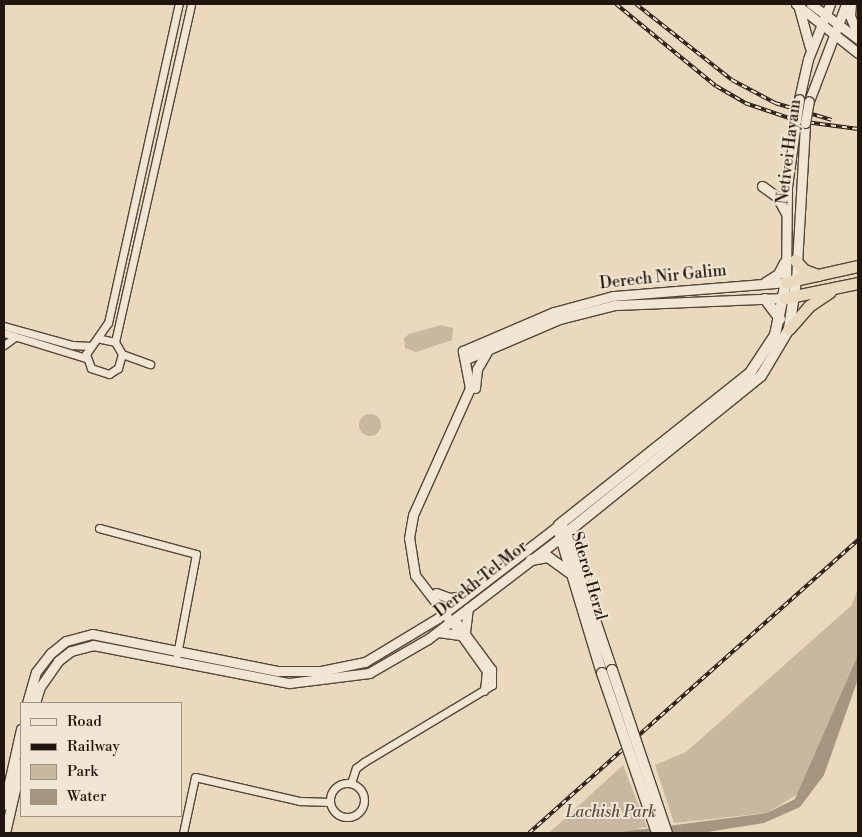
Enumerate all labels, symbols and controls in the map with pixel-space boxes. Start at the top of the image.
street label: Netivei Hayam [773,98,805,206]
street label: Derech Nir Galim [599,261,727,293]
street label: Sderot Herzl [567,530,611,622]
street label: Derekh Tel Mor [431,537,531,621]
legend [20,702,182,817]
text: Road [67,712,102,731]
text: Railway [67,737,120,756]
text: Park [67,762,98,781]
text: Water [67,787,106,806]
park label: Lachish Park [566,802,656,822]

